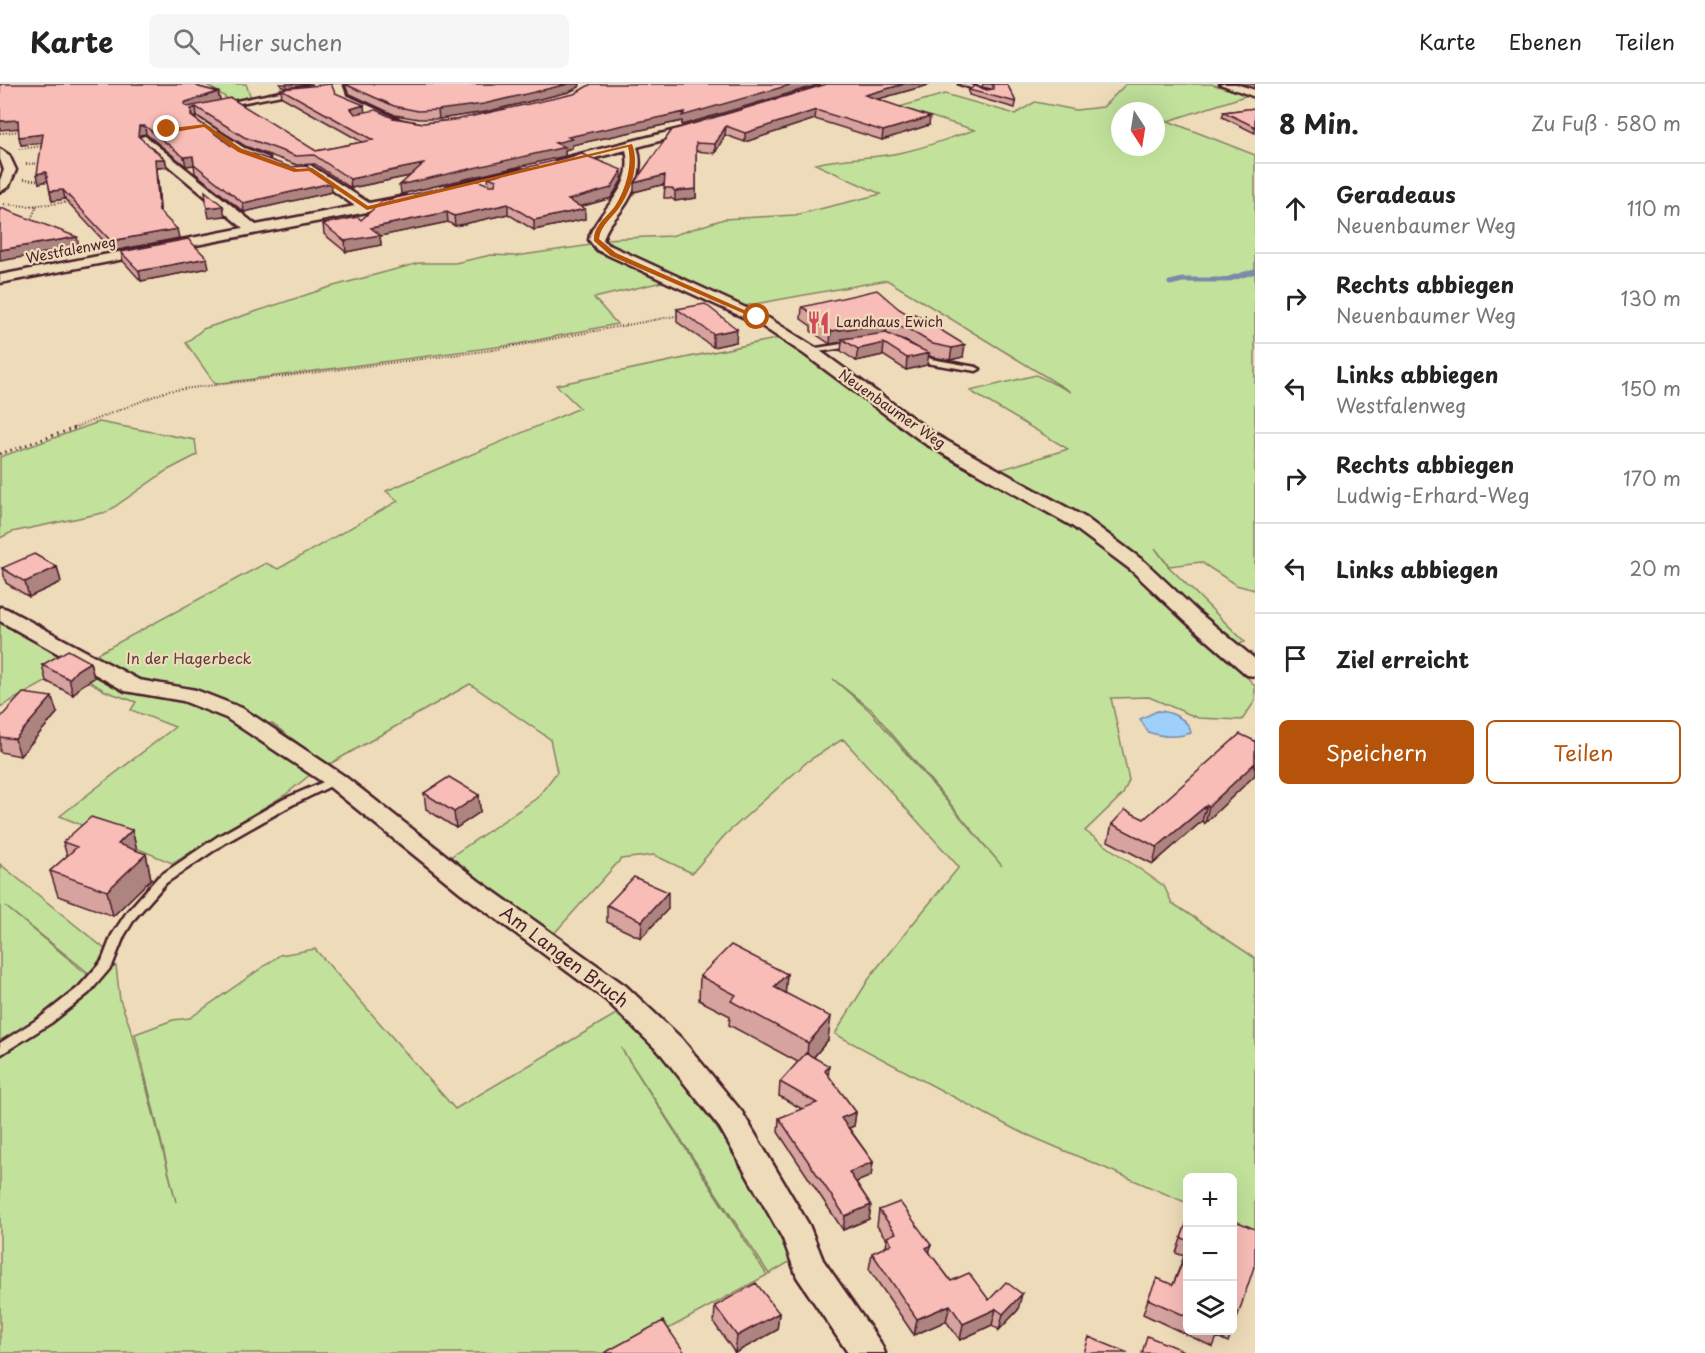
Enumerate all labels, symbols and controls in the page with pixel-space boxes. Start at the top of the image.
search box [149,14,569,68]
text: Karte [30,20,113,63]
icon: search [170,25,203,58]
text: Hier suchen [218,25,343,58]
text: Karte [1419,25,1476,57]
text: Ebenen [1509,25,1582,57]
text: Teilen [1615,25,1675,57]
north arrow [1111,102,1165,156]
text: 8 Min. [1279,104,1359,143]
text: Zu Fuß · 580 m [1531,108,1681,138]
route end [153,115,179,141]
text: Geradeaus [1336,177,1456,210]
icon: ahead [1279,192,1312,225]
text: 110 m [1627,193,1681,223]
text: Neuenbaumer Weg [1336,210,1516,240]
street label: Westfalenweg [24,230,118,269]
text: Rechts abbiegen [1336,267,1514,300]
icon: right [1279,282,1312,315]
text: 130 m [1621,283,1681,313]
text: Neuenbaumer Weg [1336,300,1516,330]
route start [743,303,769,329]
restaurant icon: Landhaus Ewich [805,309,831,335]
place label: Landhaus Ewich [836,311,943,332]
text: Links abbiegen [1336,357,1498,390]
street label: Neuenbaumer Weg [835,364,950,453]
icon: left [1279,372,1312,405]
text: 150 m [1621,373,1681,403]
text: Westfalenweg [1336,390,1466,420]
text: Rechts abbiegen [1336,447,1514,480]
icon: right [1279,462,1312,495]
text: 170 m [1623,463,1681,493]
text: Ludwig-Erhard-Weg [1336,480,1529,510]
icon: left [1279,552,1312,585]
text: Links abbiegen [1336,552,1498,585]
text: 20 m [1629,553,1681,583]
icon: arrive [1279,642,1312,675]
text: Ziel erreicht [1336,642,1469,675]
park label: In der Hagerbeck [126,646,252,669]
button: Speichern [1279,720,1474,784]
button: Teilen [1486,720,1681,784]
street label: Am Langen Bruch [495,898,635,1013]
map controls [1183,1173,1237,1335]
button: + [1183,1173,1237,1227]
button: − [1183,1227,1237,1281]
button: layers [1183,1281,1237,1335]

